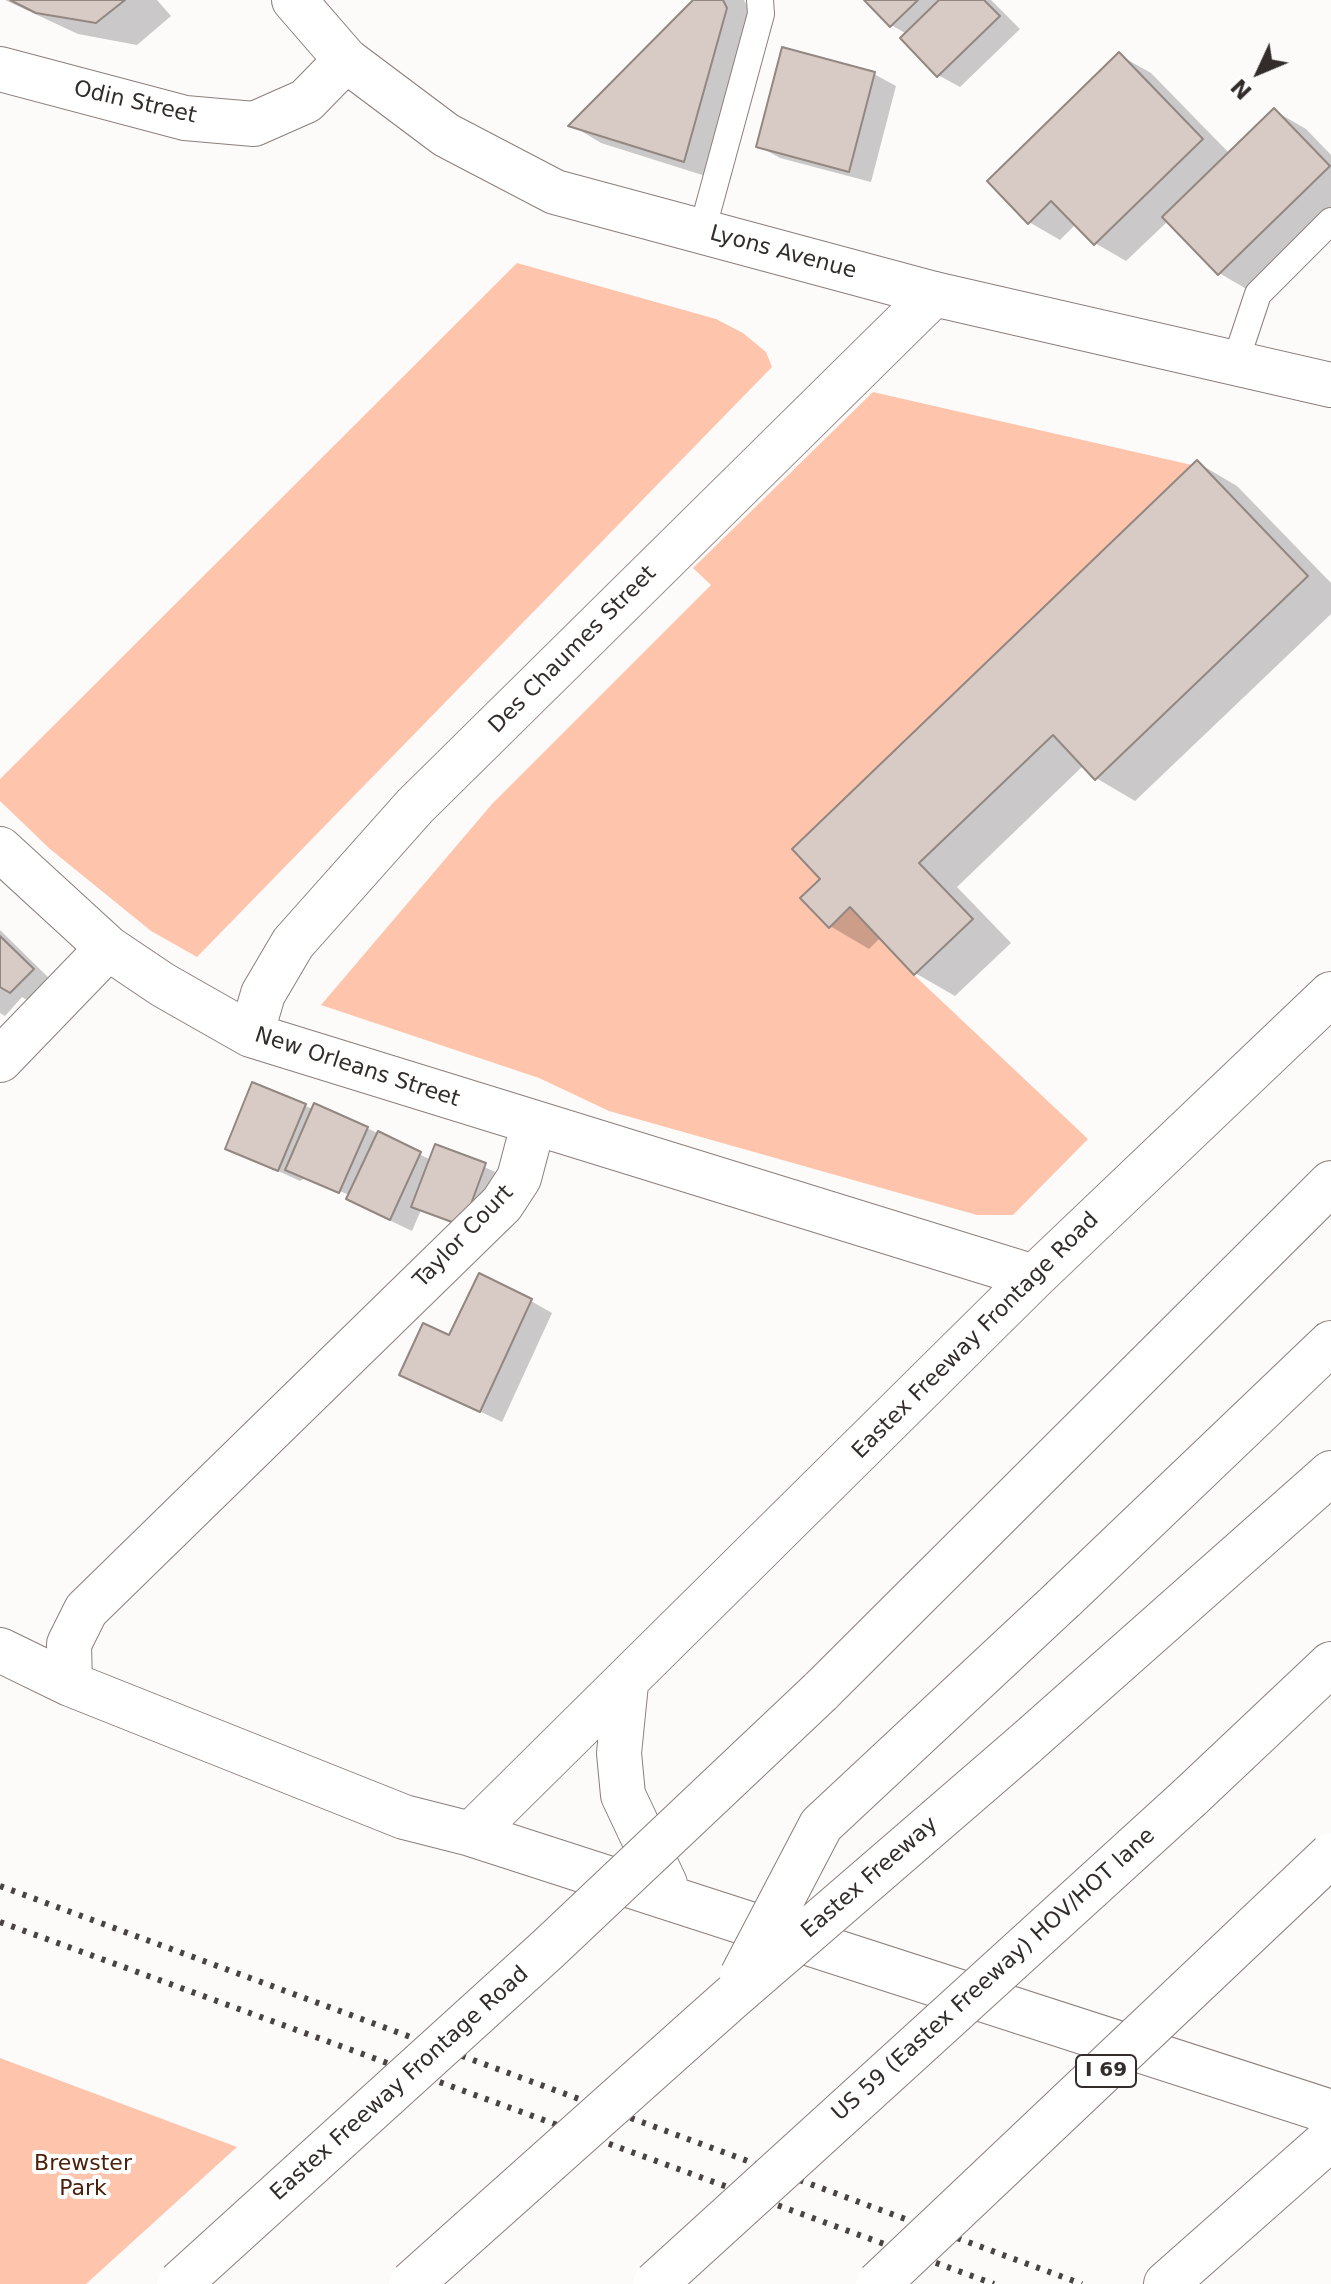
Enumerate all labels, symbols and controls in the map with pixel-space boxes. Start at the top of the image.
north arrow [1219,32,1299,112]
text: N [1226,74,1257,104]
street label: Odin Street [71,76,199,130]
street label: Lyons Avenue [707,221,859,285]
street label: Des Chaumes Street [484,561,662,739]
street label: New Orleans Street [251,1022,463,1114]
street label: Taylor Court [409,1180,519,1294]
street label: Eastex Freeway Frontage Road [847,1207,1105,1465]
street label: Eastex Freeway [797,1812,943,1944]
street label: US 59 (Eastex Freeway) HOV/HOT lane [827,1823,1161,2127]
street label: Eastex Freeway Frontage Road [266,1961,534,2207]
road number: I 69 [1076,2055,1136,2087]
park label: Brewster Park [34,2151,132,2202]

